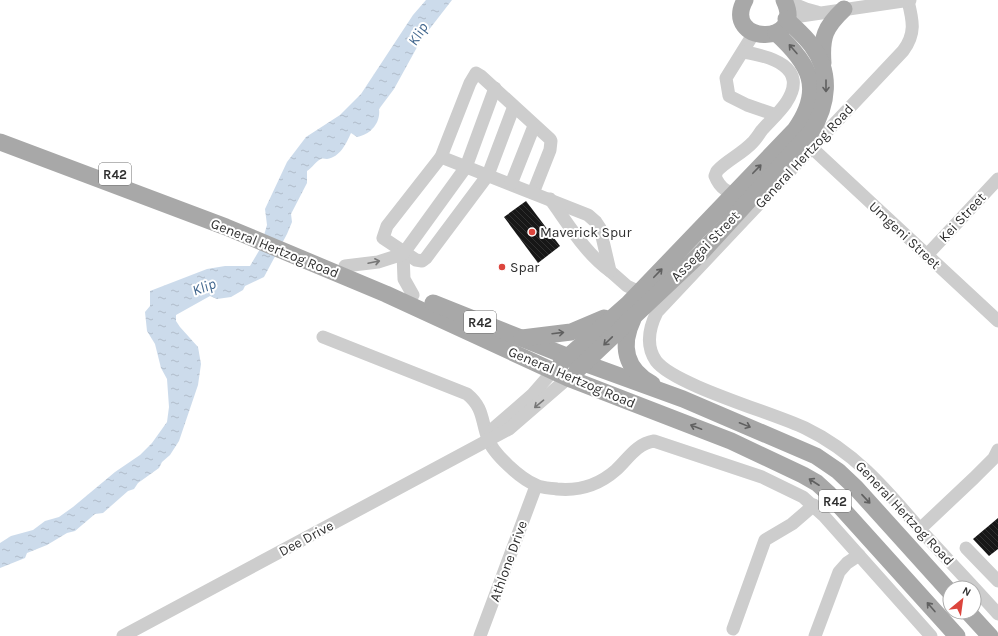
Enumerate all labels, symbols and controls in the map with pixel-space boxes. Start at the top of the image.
water label: Klip [404,19,432,49]
one-way arrow [788,44,797,54]
one-way arrow [822,79,829,92]
street label: General Hertzog Road [752,101,857,212]
road number: R42 [99,163,131,185]
one-way arrow [753,164,762,174]
street label: Kei Street [935,189,990,246]
street label: Umgeni Street [865,198,944,273]
street label: Assegai Street [667,208,743,285]
street label: General Hertzog Road [208,215,341,282]
place label: Maverick Spur [540,224,633,241]
marker: Maverick Spur [527,227,537,237]
one-way arrow [368,258,381,266]
place label: Spar [510,259,540,276]
marker: Spar [497,262,507,272]
one-way arrow [653,268,663,278]
water label: Klip [190,274,218,300]
road number: R42 [464,311,496,333]
one-way arrow [551,329,564,337]
one-way arrow [603,336,613,345]
street label: General Hertzog Road [506,343,638,412]
one-way arrow [534,399,544,408]
one-way arrow [738,422,750,429]
one-way arrow [691,423,703,431]
street label: General Hertzog Road [852,458,957,569]
one-way arrow [808,477,820,485]
road number: R42 [819,490,851,512]
one-way arrow [861,494,871,504]
street label: Dee Drive [276,517,337,560]
street label: Athlone Drive [486,518,531,604]
north arrow [942,580,982,620]
text: N [960,584,973,599]
one-way arrow [927,602,936,613]

